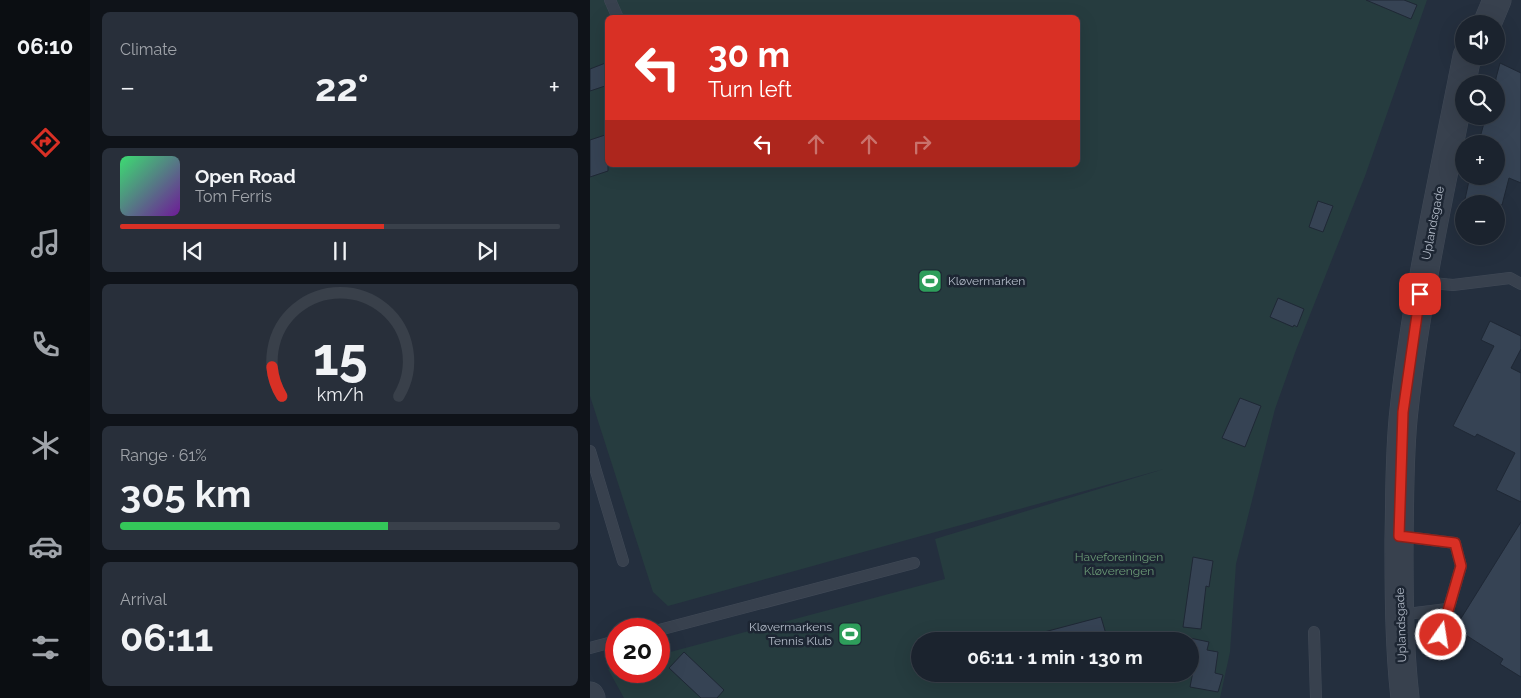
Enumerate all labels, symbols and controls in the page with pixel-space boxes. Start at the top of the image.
map controls [1455,15,1505,245]
button: sound [1455,15,1505,65]
text: 06:10 [17,33,73,59]
text: 30 m [708,34,790,75]
icon: left [625,35,690,100]
text: Climate [120,40,177,59]
text: 22° [315,65,368,110]
text: − [120,71,135,104]
text: + [548,71,560,104]
button: search [1455,75,1505,125]
text: Turn left [708,76,792,102]
icon: directions [28,125,63,160]
icon: left [749,130,777,158]
icon: ahead [802,130,830,158]
icon: ahead [855,130,883,158]
icon: right [908,130,936,158]
button: + [1455,135,1505,185]
text: Open Road [195,165,296,187]
street label: Uplandsgade [1419,185,1447,261]
text: Tom Ferris [195,187,272,206]
button: − [1455,195,1505,245]
icon: music [28,226,63,261]
icon: previous [179,237,207,265]
icon: pause [326,237,354,265]
icon: next [473,237,501,265]
sports icon: Kløvermarken [917,268,943,294]
pin [1399,273,1441,315]
place label: Kløvermarken [948,274,1025,288]
icon: arrive [1406,280,1434,308]
text: 15 [313,326,367,387]
icon: phone [28,327,63,362]
text: km/h [316,384,364,405]
icon: climate [28,428,63,463]
text: Range · 61% [120,446,207,465]
text: 305 km [120,471,251,516]
icon: car [28,529,63,564]
park label: Haveforeningen Kløverengen [1075,550,1163,578]
street label: Uplandsgade [1393,587,1409,663]
text: Arrival [120,590,167,609]
position arrow [1414,608,1466,660]
text: 06:11 [120,615,213,660]
speed limit sign: 20 [605,618,670,683]
place label: Kløvermarkens Tennis Klub [749,620,832,648]
sports icon: Kløvermarkens Tennis Klub [837,621,863,647]
icon: filters [28,630,63,665]
text: 06:11 · 1 min · 130 m [967,646,1143,668]

